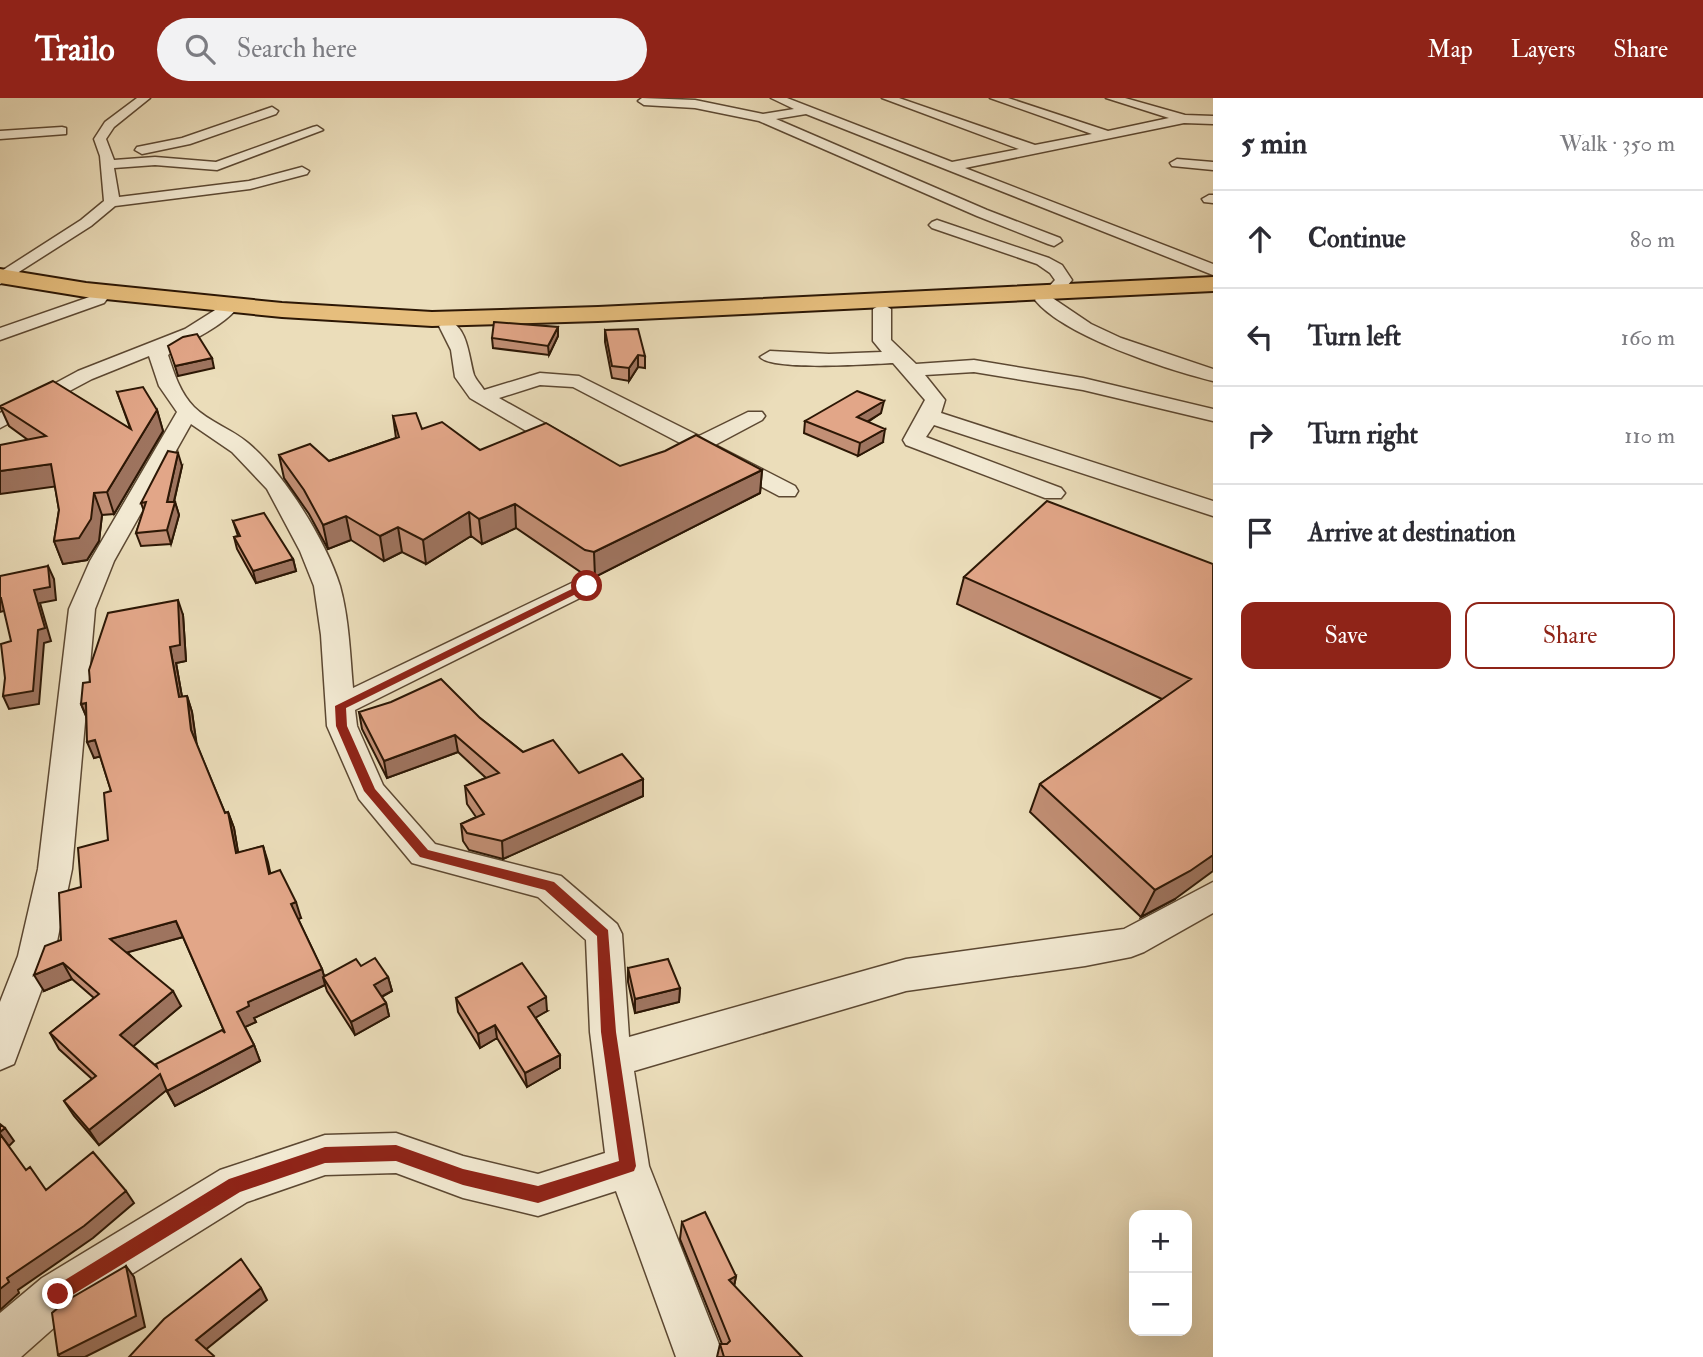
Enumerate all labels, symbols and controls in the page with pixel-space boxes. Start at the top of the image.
search box [157,18,647,81]
text: Trailo [35,29,115,70]
icon: search [181,30,219,68]
text: Search here [237,33,357,65]
text: Map [1428,34,1473,65]
text: Layers [1511,34,1575,65]
text: Share [1613,34,1668,65]
text: 5 min [1241,125,1307,162]
text: Walk · 350 m [1560,129,1675,158]
icon: ahead [1241,220,1279,258]
text: Continue [1308,223,1406,255]
text: 80 m [1630,225,1675,254]
icon: left [1241,318,1279,356]
text: Turn left [1308,321,1401,353]
text: 160 m [1621,323,1675,352]
icon: right [1241,416,1279,454]
text: Turn right [1308,419,1418,451]
text: 110 m [1624,421,1675,450]
icon: arrive [1241,514,1279,552]
text: Arrive at destination [1308,517,1516,549]
route start [571,570,602,601]
button: Save [1241,602,1451,669]
button: Share [1465,602,1675,669]
map controls [1129,1210,1192,1336]
button: + [1129,1210,1192,1273]
button: − [1129,1273,1192,1336]
route end [42,1278,73,1309]

